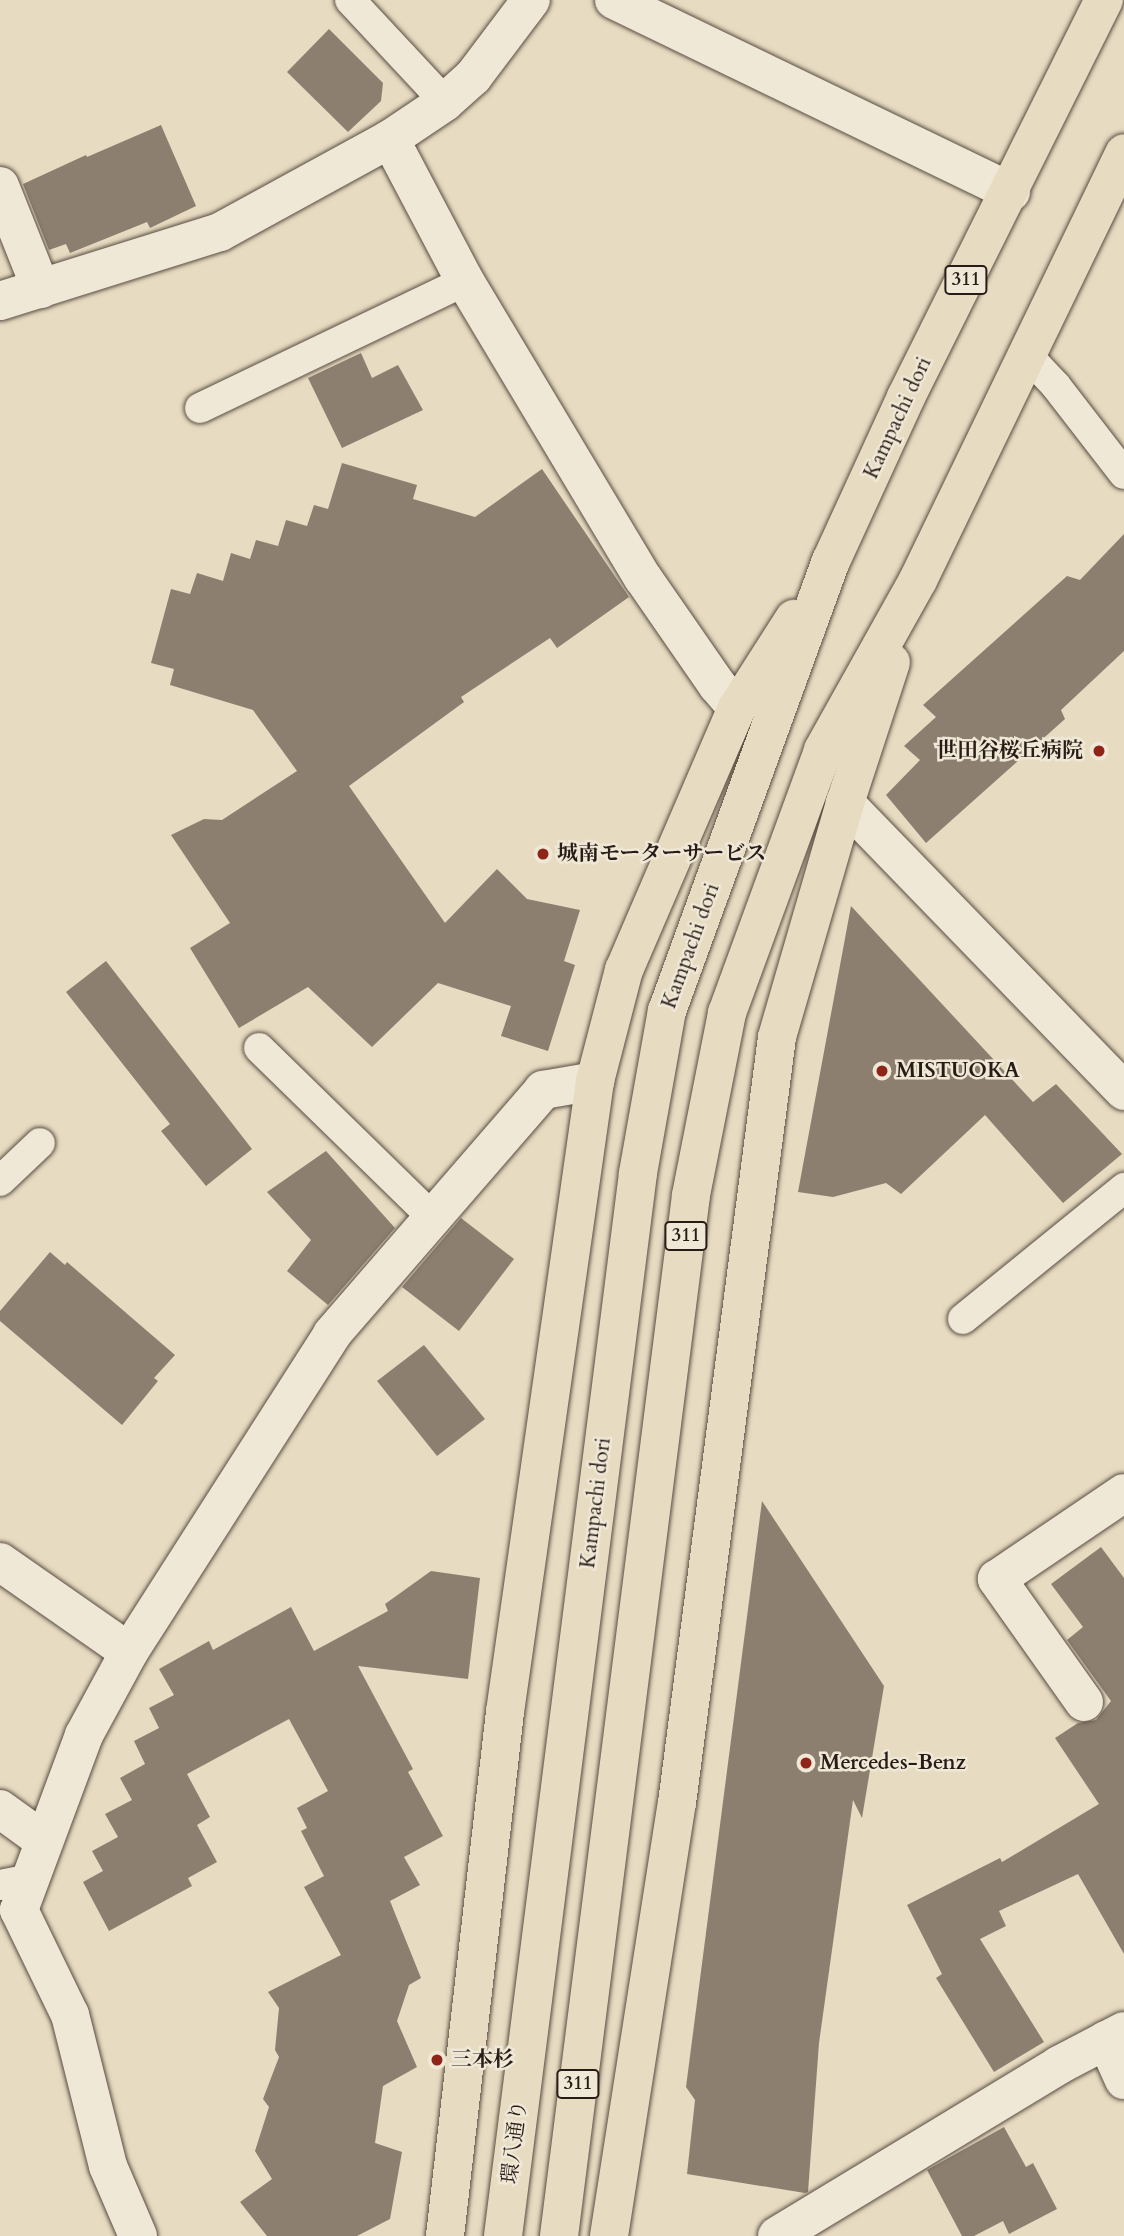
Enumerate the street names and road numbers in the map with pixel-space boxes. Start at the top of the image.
road number: 311 [943,264,989,296]
street label: Kampachi dori [859,353,937,483]
street label: Kampachi dori [657,880,725,1012]
road number: 311 [663,1220,709,1252]
street label: Kampachi dori [575,1436,617,1570]
road number: 311 [555,2068,601,2100]
street label: 環八通り [497,2099,533,2185]

